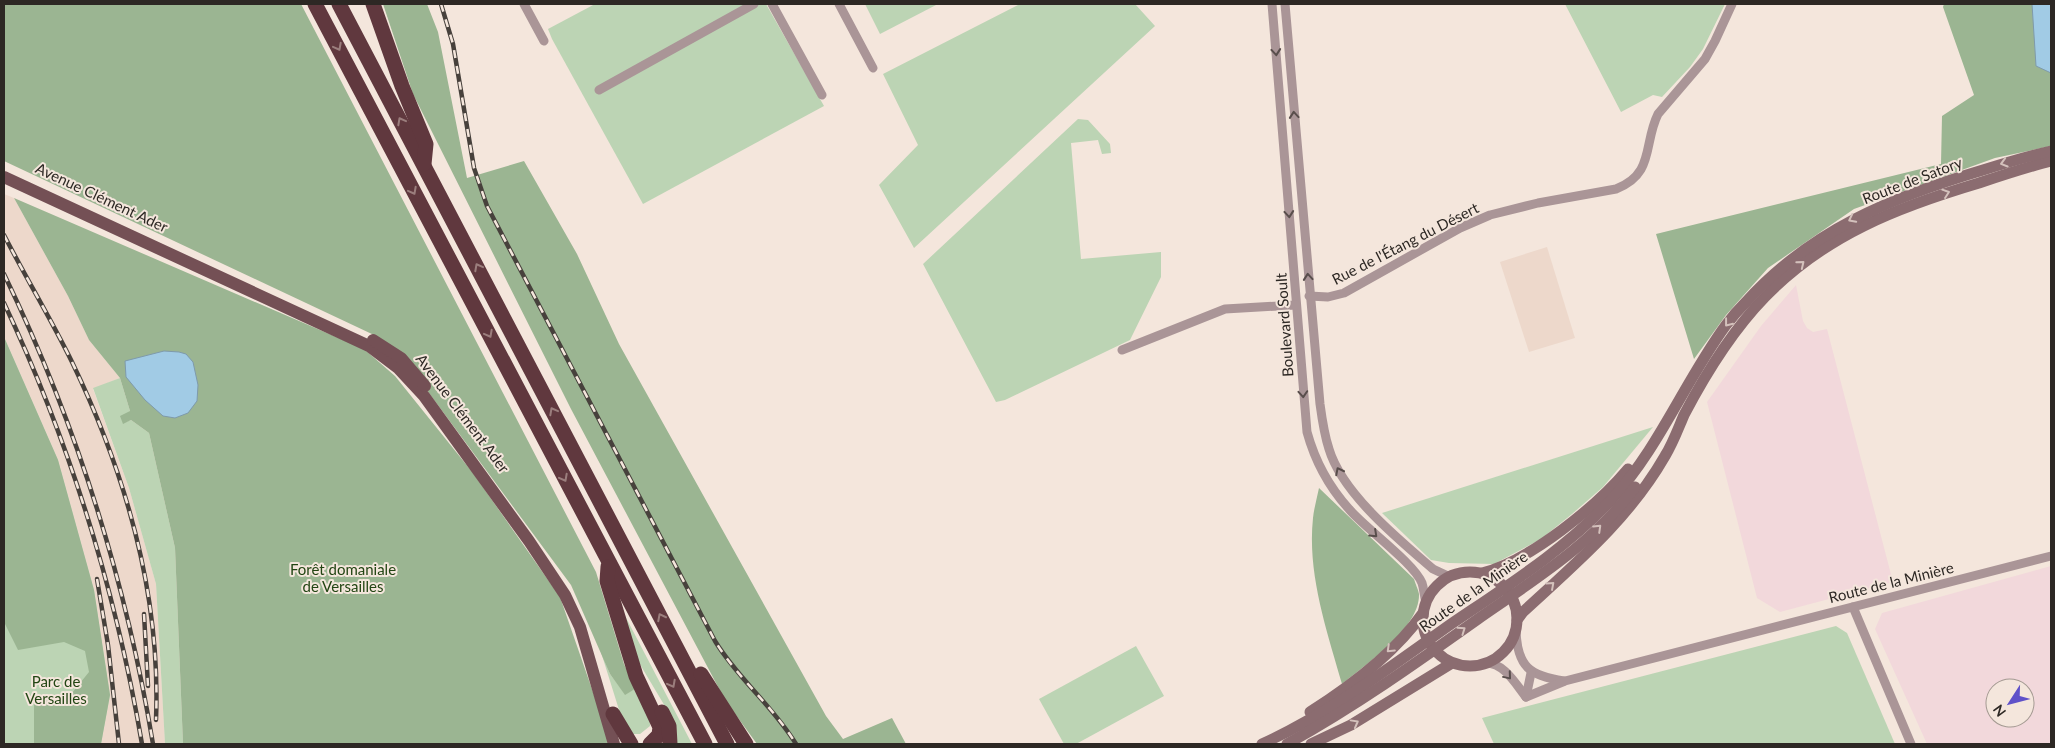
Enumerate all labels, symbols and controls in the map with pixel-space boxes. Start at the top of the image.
one-way arrow [331,41,341,50]
one-way arrow [1270,49,1281,57]
one-way arrow [1289,111,1300,119]
one-way arrow [397,117,407,126]
street label: Route de Satory [1860,153,1965,207]
street label: Avenue Clément Ader [33,158,172,236]
one-way arrow [2001,158,2009,168]
one-way arrow [407,185,417,194]
one-way arrow [1941,189,1949,199]
street label: Rue de l'Étang du Désert [1329,198,1482,288]
one-way arrow [1283,211,1294,219]
one-way arrow [1848,213,1857,223]
one-way arrow [1795,261,1804,270]
one-way arrow [474,263,484,272]
street label: Boulevard Soult [1271,272,1297,378]
one-way arrow [1302,273,1313,281]
one-way arrow [1725,317,1734,326]
one-way arrow [483,329,493,338]
street label: Avenue Clément Ader [412,350,514,476]
one-way arrow [1298,390,1309,398]
one-way arrow [549,407,559,416]
one-way arrow [1335,467,1345,476]
one-way arrow [558,473,568,482]
one-way arrow [1592,525,1601,534]
one-way arrow [1369,528,1378,537]
street label: Route de la Minière [1415,547,1531,635]
street label: Route de la Minière [1827,558,1955,606]
park label: Forêt domaniale de Versailles [290,560,396,595]
one-way arrow [1546,582,1555,591]
one-way arrow [657,613,667,622]
one-way arrow [1456,627,1466,636]
one-way arrow [1387,643,1396,652]
one-way arrow [1503,670,1512,679]
park label: Parc de Versailles [25,672,87,707]
north arrow [1985,678,2035,728]
one-way arrow [666,679,676,688]
text: N [1989,702,2009,720]
one-way arrow [1349,719,1358,729]

